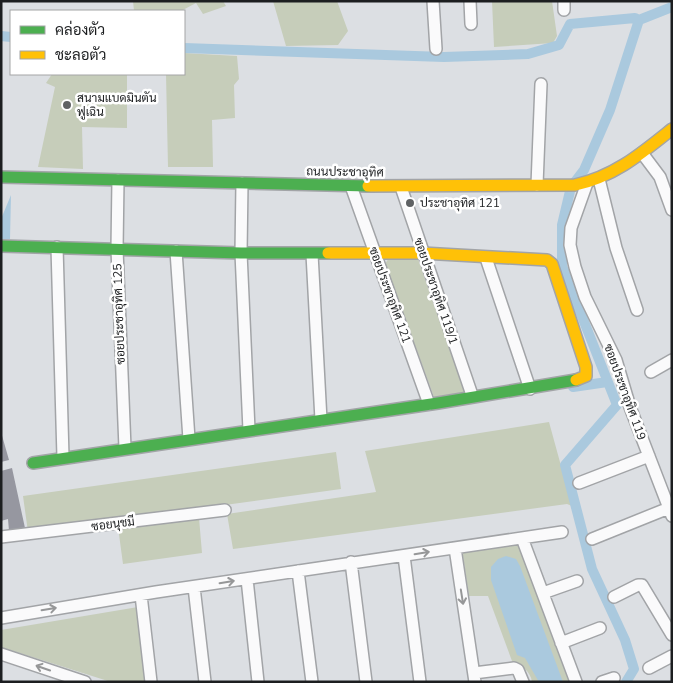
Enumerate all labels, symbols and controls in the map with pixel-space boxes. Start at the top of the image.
legend [10,10,185,75]
text: คล่องตัว [55,20,105,40]
text: ชะลอตัว [55,45,106,65]
place label: สนามแบดมินตัน ฟูเฉิน [77,90,157,120]
marker: สนามแบดมินตัน ฟูเฉิน [61,99,73,111]
street label: ถนนประชาอุทิศ [306,163,384,182]
place label: ประชาอุทิศ 121 [420,195,500,212]
marker: ประชาอุทิศ 121 [404,197,416,209]
street label: ซอยประชาอุทิศ 119/1 [409,235,462,347]
street label: ซอยประชาอุทิศ 121 [364,245,415,346]
street label: ซอยประชาอุทิศ 125 [109,263,130,365]
street label: ซอยประชาอุทิศ 119 [599,342,650,443]
street label: ซอยนุชมี [90,513,136,536]
one-way arrow [414,548,430,558]
one-way arrow [219,577,235,587]
one-way arrow [458,588,468,604]
one-way arrow [41,604,57,614]
one-way arrow [36,663,51,672]

